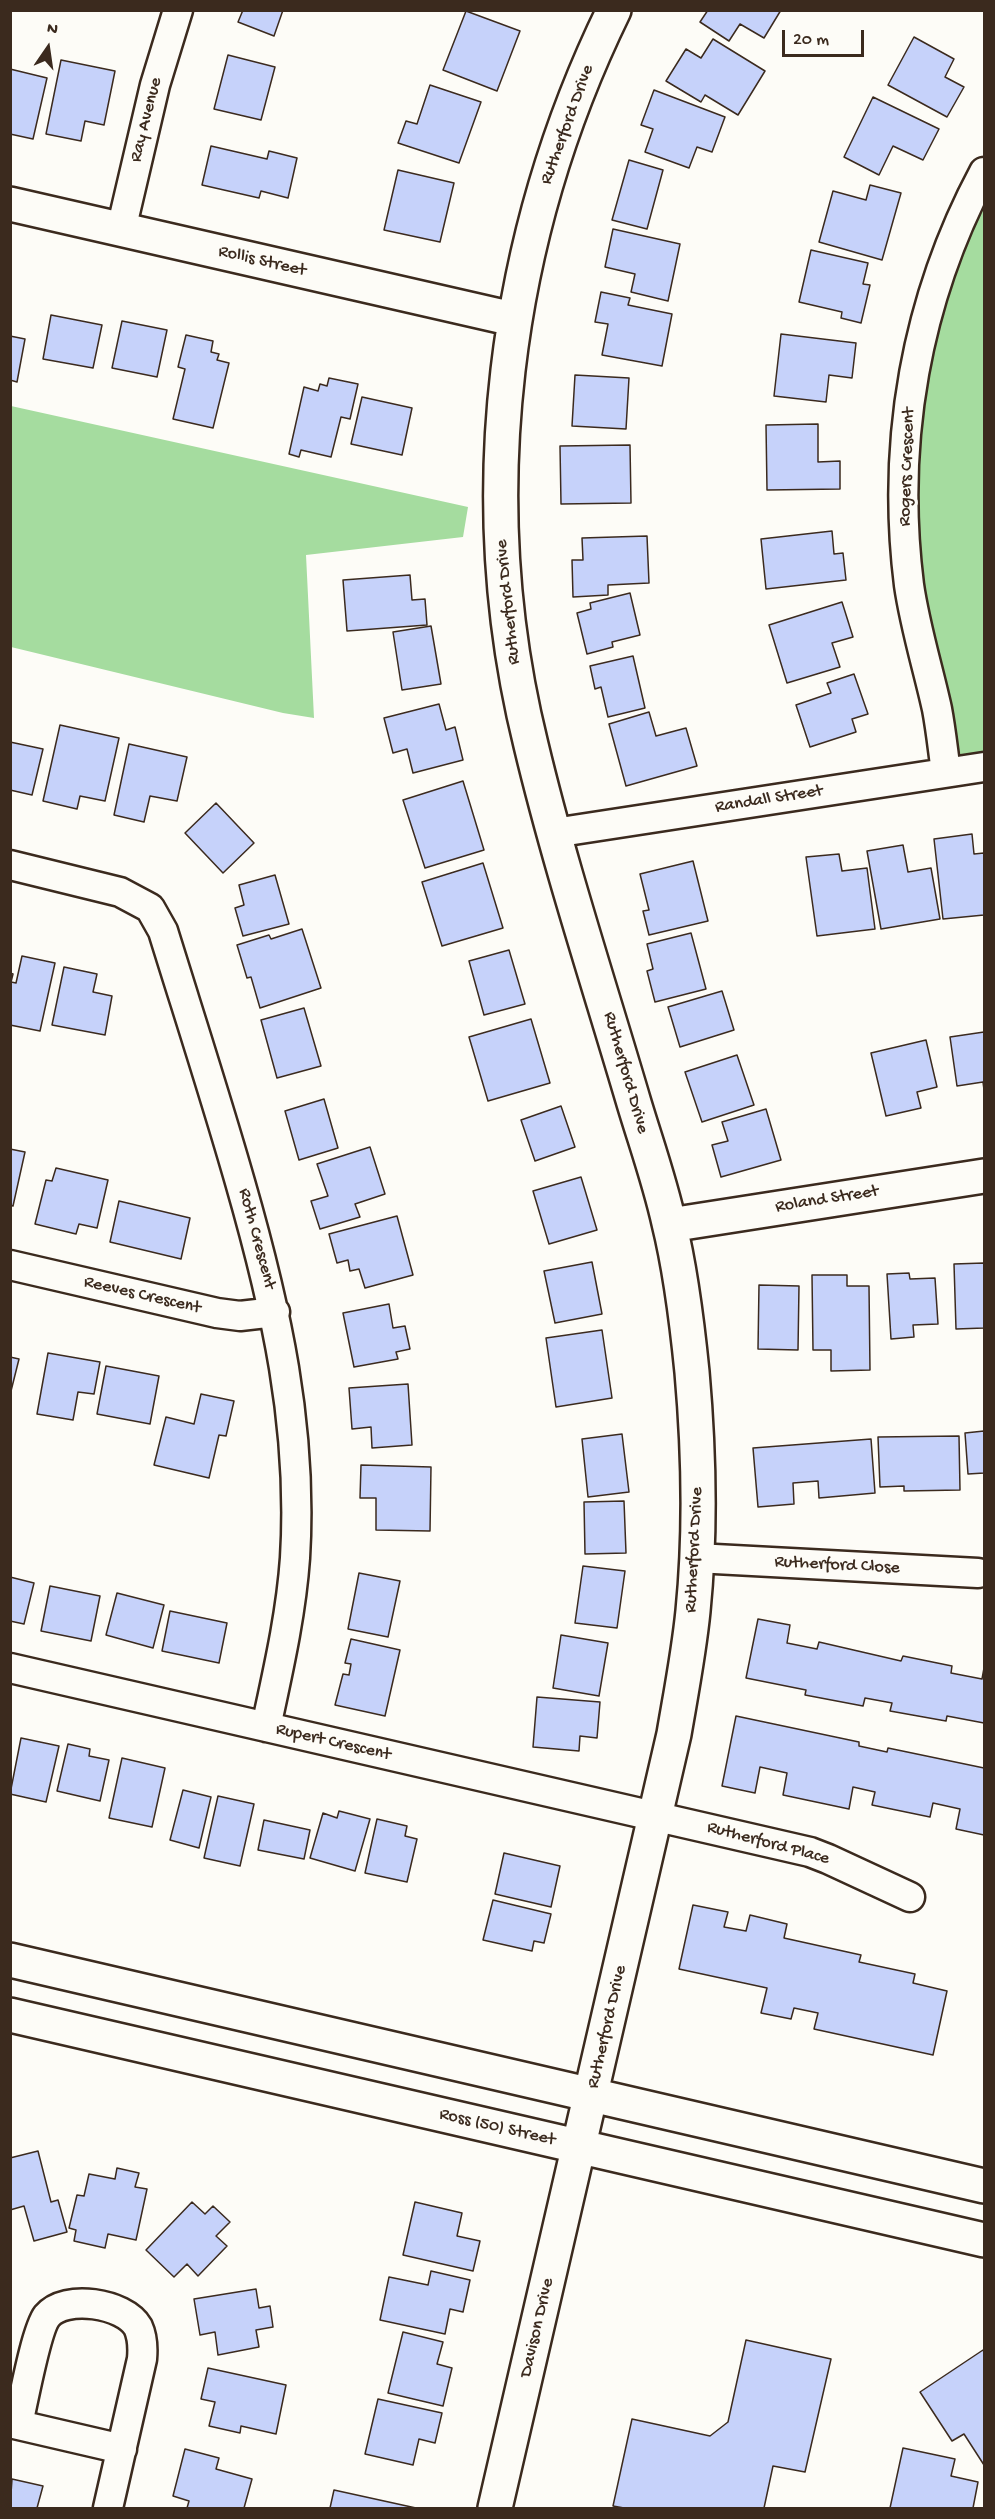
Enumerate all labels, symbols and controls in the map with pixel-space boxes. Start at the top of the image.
north arrow [18,18,78,78]
scale bar [785,18,868,56]
text: N [45,20,59,40]
text: 20 m [793,30,829,51]
street label: Rutherford Drive [536,62,600,188]
street label: Ray Avenue [126,75,168,165]
street label: Rollis Street [216,241,308,283]
street label: Rogers Crescent [895,407,921,527]
street label: Rutherford Drive [492,538,526,666]
street label: Randall Street [714,781,824,819]
street label: Rutherford Drive [597,1010,653,1136]
street label: Roland Street [774,1181,880,1219]
street label: Roth Crescent [232,1186,280,1292]
street label: Reeves Crescent [81,1272,203,1320]
street label: Rutherford Drive [681,1487,709,1613]
street label: Rutherford Close [774,1552,900,1580]
street label: Rupert Crescent [273,1719,393,1767]
street label: Rutherford Place [704,1817,832,1871]
street label: Rutherford Drive [583,1963,633,2091]
street label: Ross (50) Street [437,2104,557,2152]
street label: Davison Drive [516,2276,560,2380]

